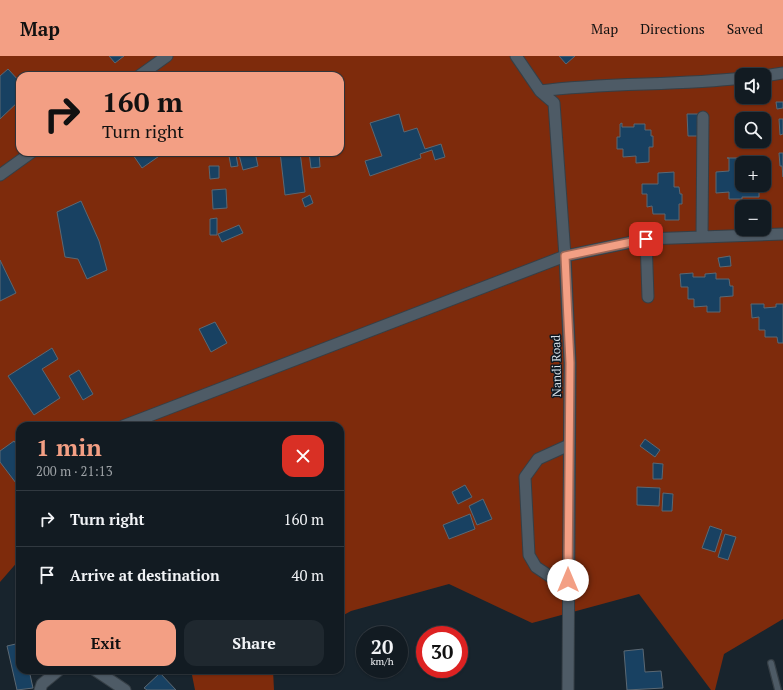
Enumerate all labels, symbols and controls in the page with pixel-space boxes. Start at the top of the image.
text: Map [20,16,60,41]
text: Map [591,19,618,38]
text: Directions [640,19,705,38]
text: Saved [727,19,763,38]
map controls [735,68,771,236]
button: sound [735,68,771,104]
text: 160 m [102,83,183,120]
icon: right [36,88,88,140]
button: search [735,112,771,148]
text: Turn right [102,119,184,143]
button: + [735,156,771,192]
button: − [735,200,771,236]
pin [629,222,663,256]
icon: arrive [635,228,657,250]
street label: Nandi Road [548,335,564,397]
text: 1 min [36,431,102,463]
button: close [282,435,324,477]
text: 200 m · 21:13 [36,462,113,480]
icon: right [36,508,58,530]
text: Turn right [70,509,145,529]
text: 160 m [283,509,324,529]
position arrow [547,559,589,601]
icon: arrive [36,564,58,586]
text: Arrive at destination [70,565,220,585]
text: 40 m [291,565,324,585]
button: Exit [36,620,176,666]
button: Share [184,620,324,666]
speed limit sign: 30 [416,626,468,678]
text: 20 [371,633,393,660]
text: km/h [370,655,394,668]

